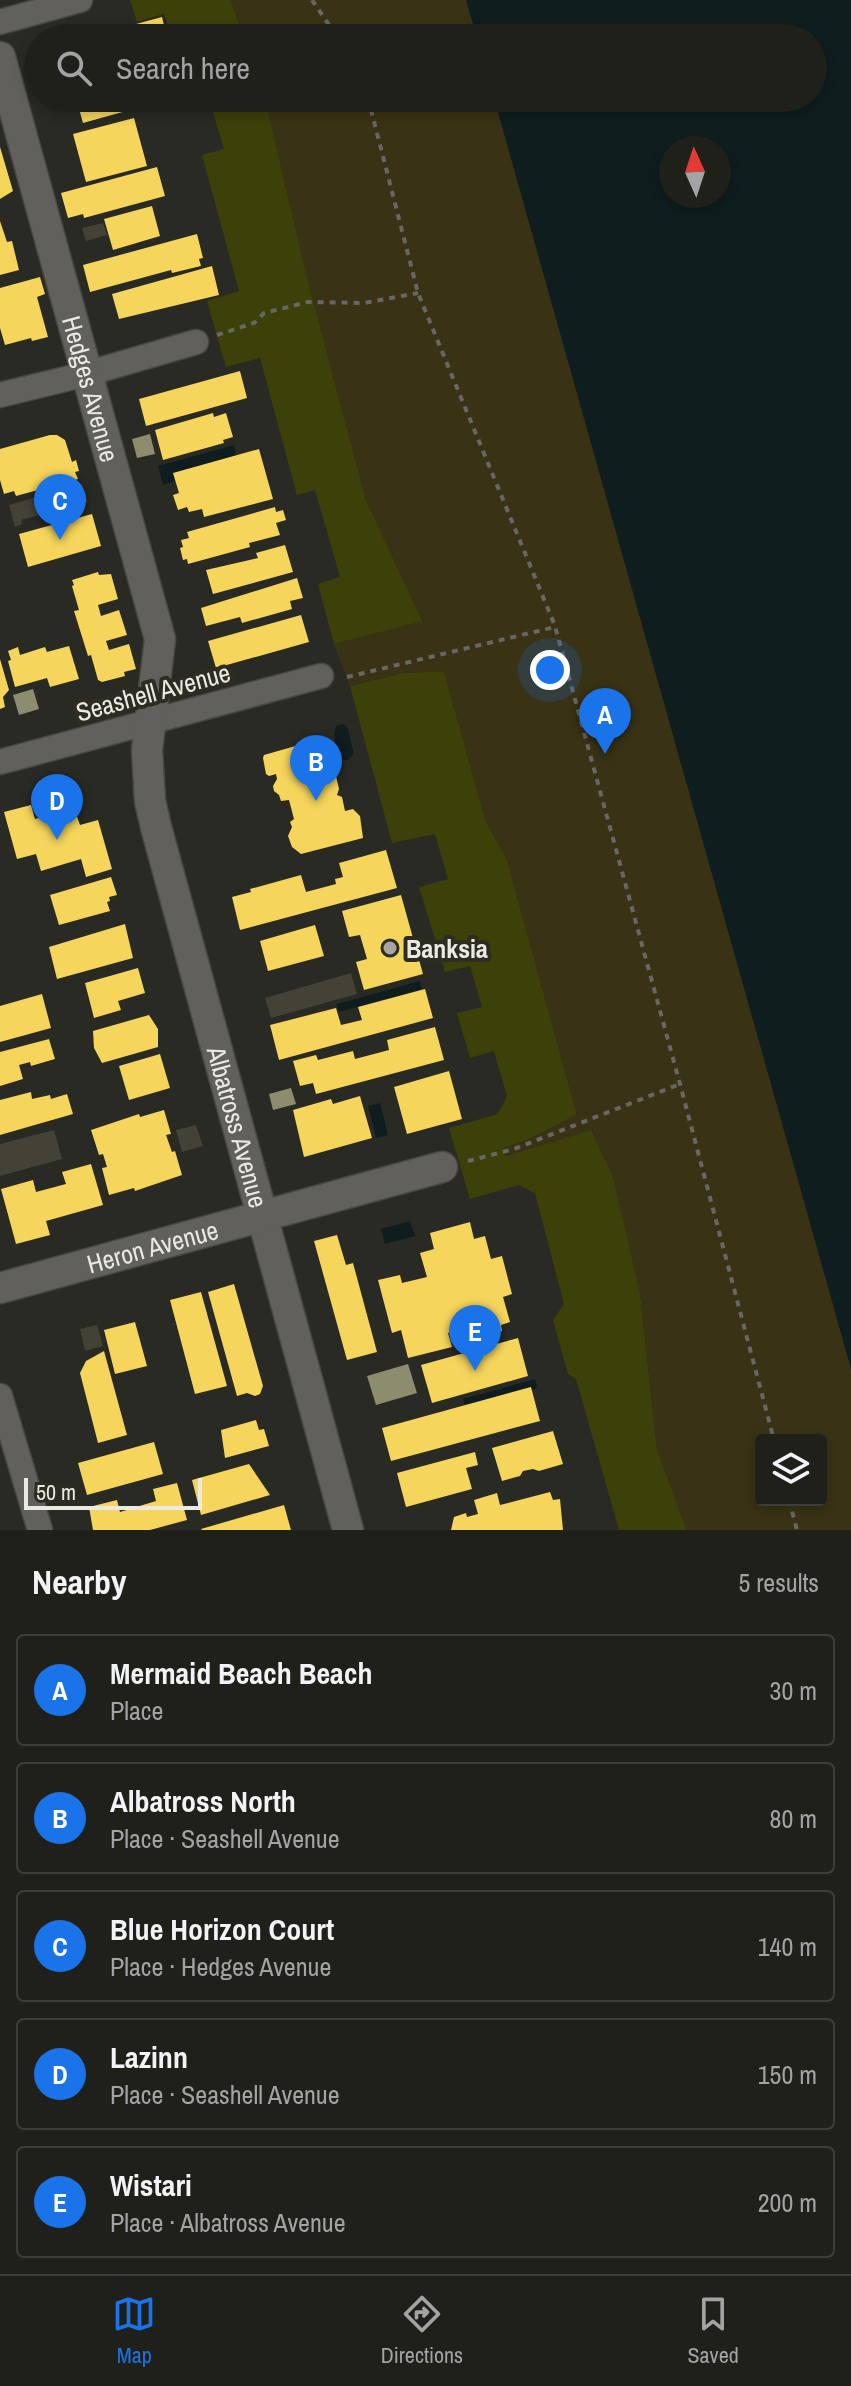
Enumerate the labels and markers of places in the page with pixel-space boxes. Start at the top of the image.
pin: C [34,474,86,540]
pin: A [579,688,631,754]
pin: B [290,735,342,801]
pin: D [31,774,83,840]
place label: Banksia [406,931,488,966]
marker: Banksia [381,939,399,957]
pin: E [449,1305,501,1371]

